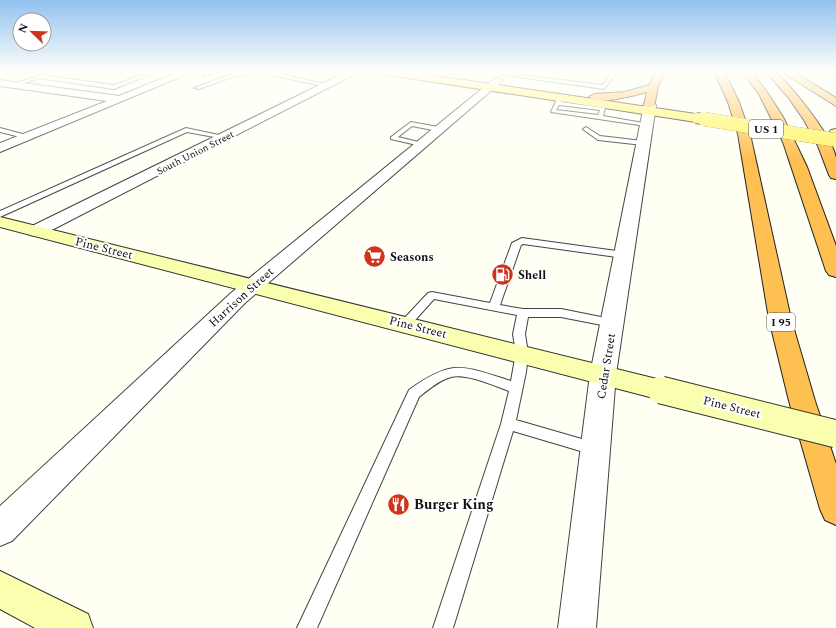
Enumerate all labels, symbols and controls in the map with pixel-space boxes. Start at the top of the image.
north arrow [12,12,52,52]
text: N [14,21,33,36]
road number: US 1 [749,120,783,138]
street label: South Union Street [154,126,237,179]
street label: Pine Street [73,232,135,265]
supermarket icon: Seasons [362,244,388,270]
place label: Seasons [390,248,434,267]
fuel station icon: Shell [489,262,515,288]
street label: Harrison Street [205,263,278,332]
place label: Shell [518,266,546,285]
street label: Pine Street [387,311,449,344]
road number: I 95 [767,313,795,331]
street label: Cedar Street [592,332,621,400]
street label: Pine Street [701,391,763,424]
restaurant icon: Burger King [385,491,411,517]
place label: Burger King [414,494,494,515]

